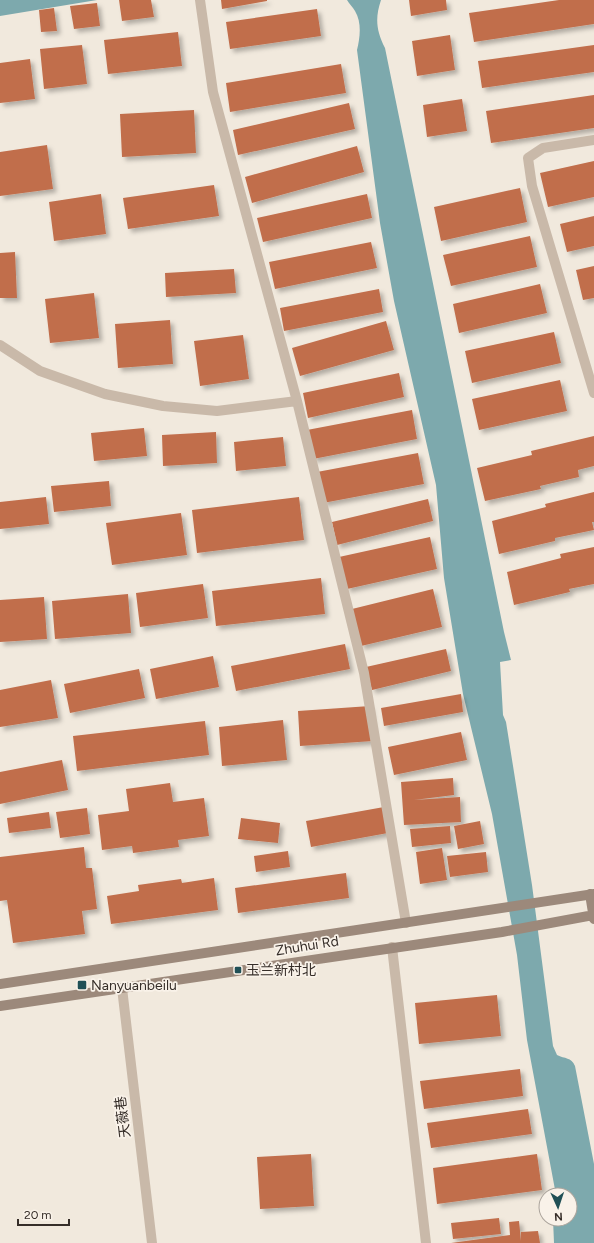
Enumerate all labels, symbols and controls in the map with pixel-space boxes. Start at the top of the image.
street label: Zhuhui Rd [274,933,340,959]
place label: 玉兰新村北 [246,962,316,979]
marker: 玉兰新村北 [233,965,243,975]
place label: Nanyuanbeilu [91,977,177,994]
marker: Nanyuanbeilu [76,979,88,991]
street label: 天薇巷 [112,1095,134,1139]
north arrow [538,1187,578,1227]
scale bar [18,1201,69,1227]
text: 20 m [24,1208,52,1222]
text: N [554,1210,563,1223]

